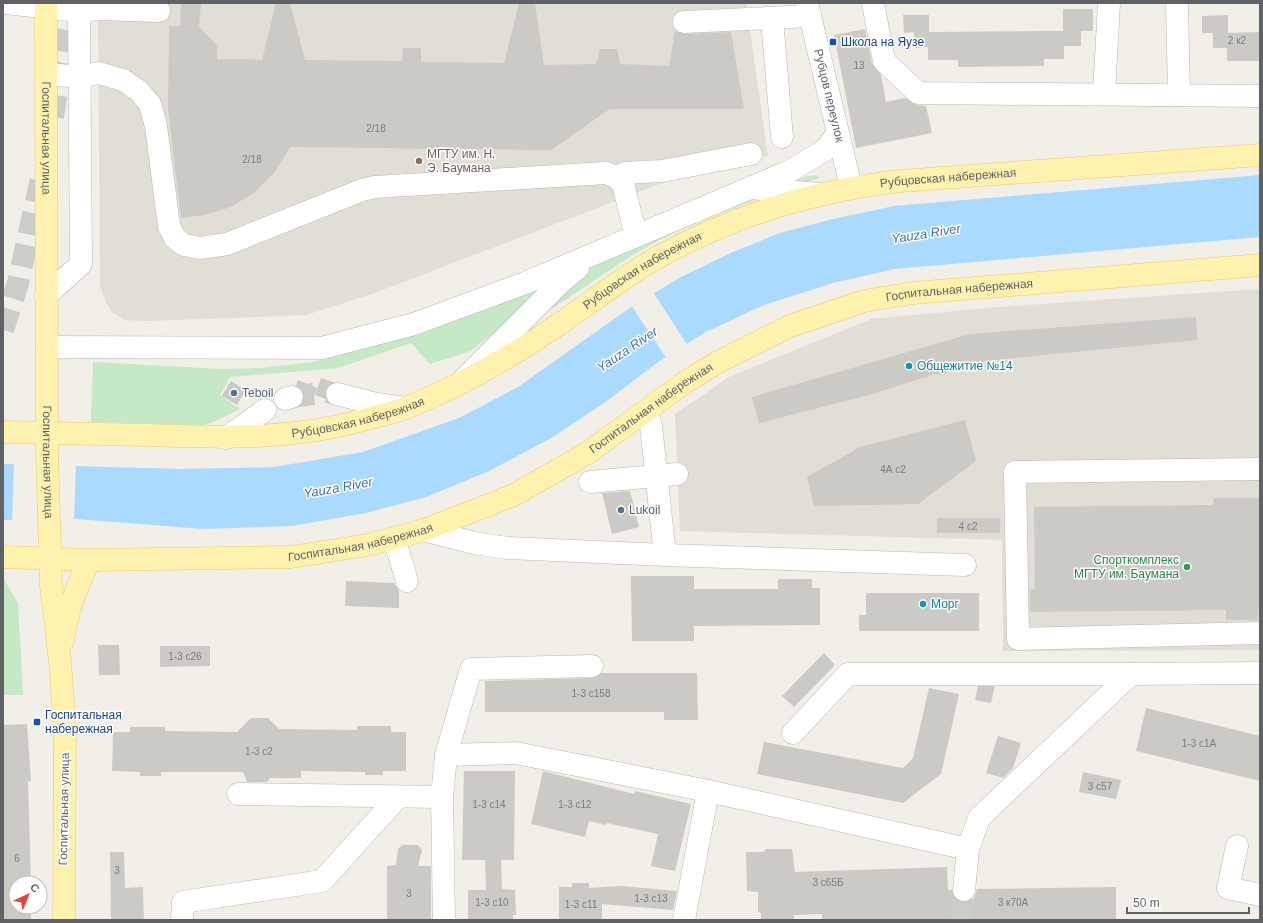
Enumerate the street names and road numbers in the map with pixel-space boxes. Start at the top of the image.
street label: Рубцов переулок [811,47,847,144]
street label: Госпитальная улица [39,81,53,195]
street label: Рубцовская набережная [879,166,1017,191]
street label: Рубцовская набережная [580,229,704,312]
street label: Госпитальная набережная [885,276,1034,304]
street label: Госпитальная набережная [586,360,715,456]
street label: Рубцовская набережная [291,394,426,440]
street label: Госпитальная улица [40,405,56,519]
street label: Госпитальная набережная [288,520,435,564]
street label: Госпитальная улица [56,752,72,866]

